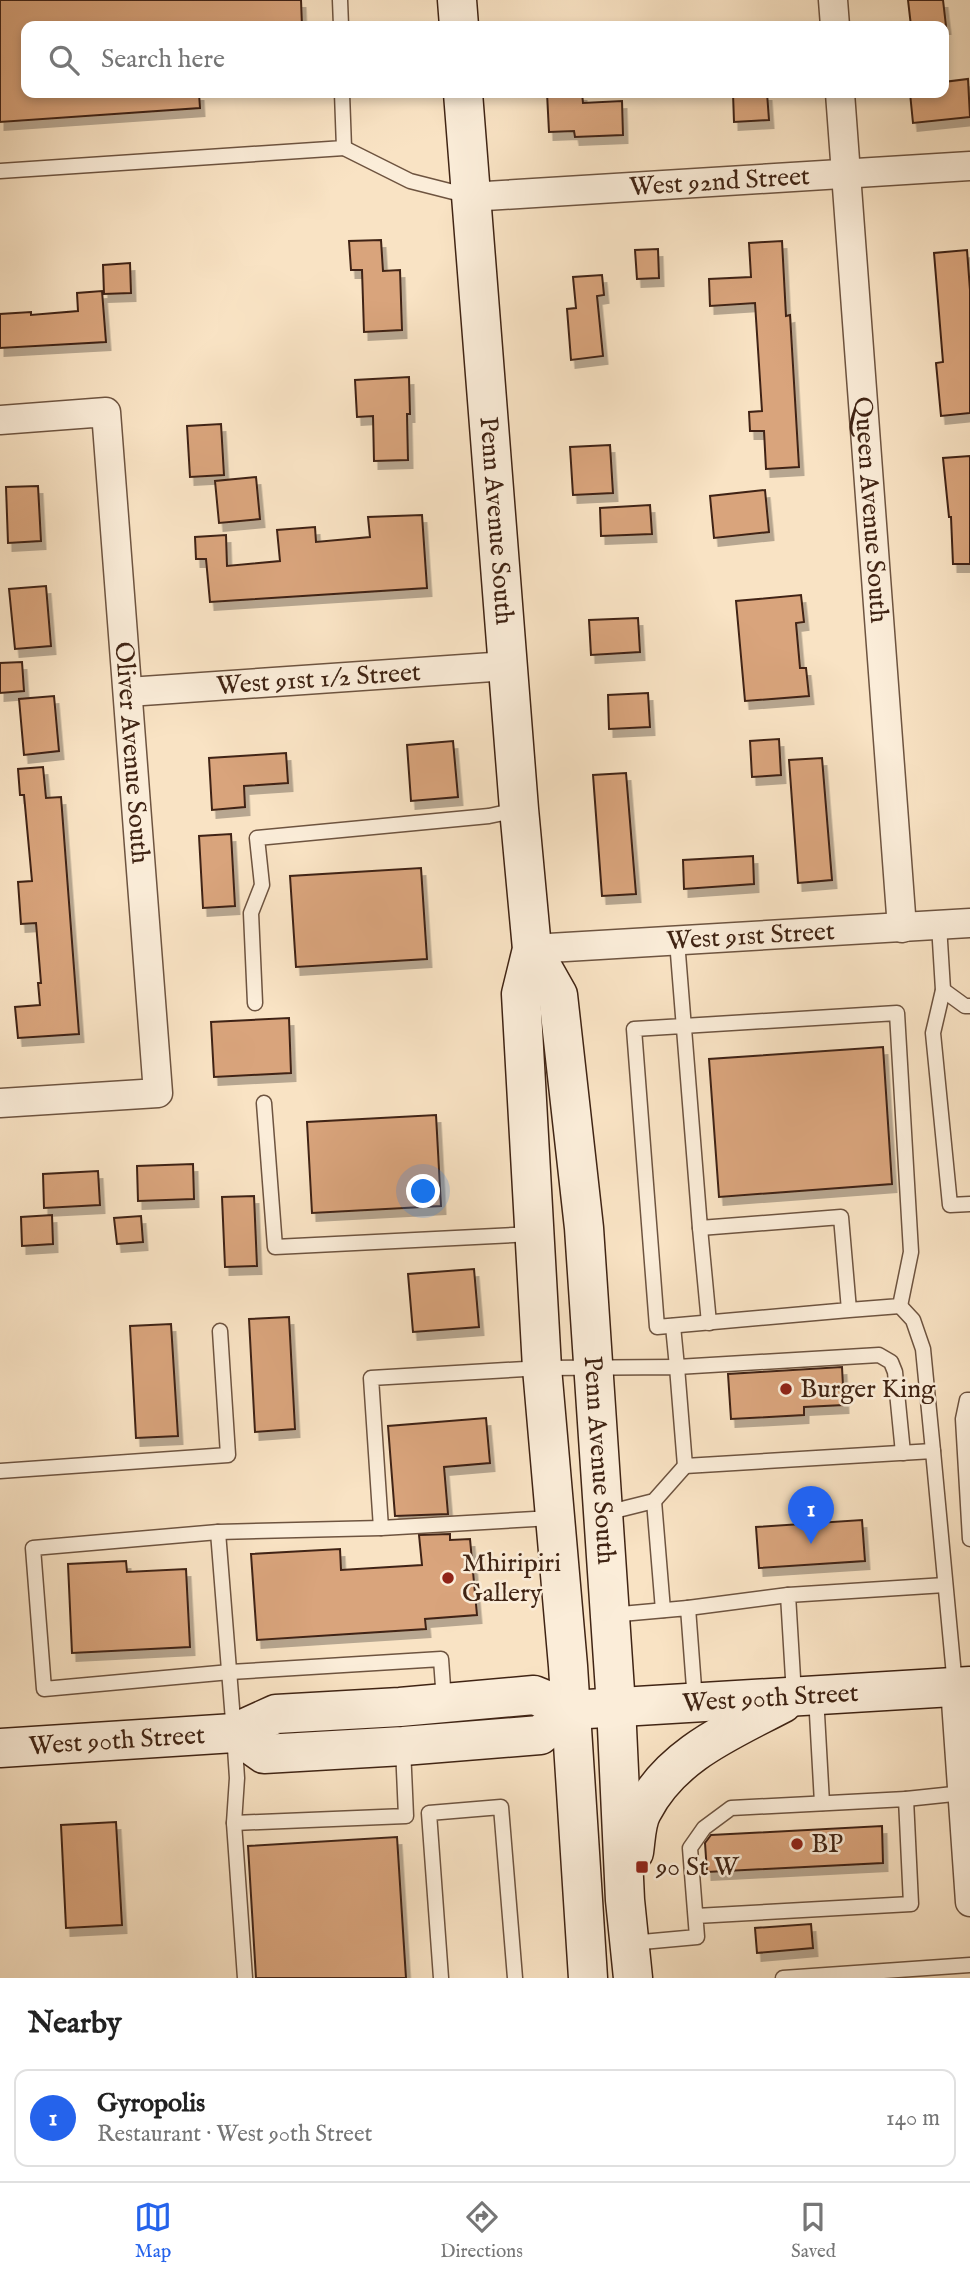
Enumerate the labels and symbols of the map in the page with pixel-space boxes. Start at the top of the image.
street label: West 92nd Street [628,159,811,204]
street label: Queen Avenue South [846,395,896,624]
street label: Penn Avenue South [472,415,521,626]
street label: Oliver Avenue South [107,640,157,865]
street label: West 91st 1/2 Street [215,655,422,702]
street label: West 91st Street [666,915,836,957]
your location [406,1174,440,1208]
street label: Penn Avenue South [576,1355,623,1566]
place label: Burger King [800,1373,936,1406]
marker: Burger King [778,1381,794,1397]
pin: 1 [788,1486,834,1544]
place label: Mhiripiri Gallery [462,1547,561,1610]
marker: Mhiripiri Gallery [440,1570,456,1586]
street label: West 90th Street [681,1676,860,1720]
street label: West 90th Street [28,1718,206,1763]
place label: BP [811,1828,843,1861]
marker: BP [789,1836,805,1852]
place label: 90 St W [655,1851,740,1884]
marker: 90 St W [634,1859,650,1875]

